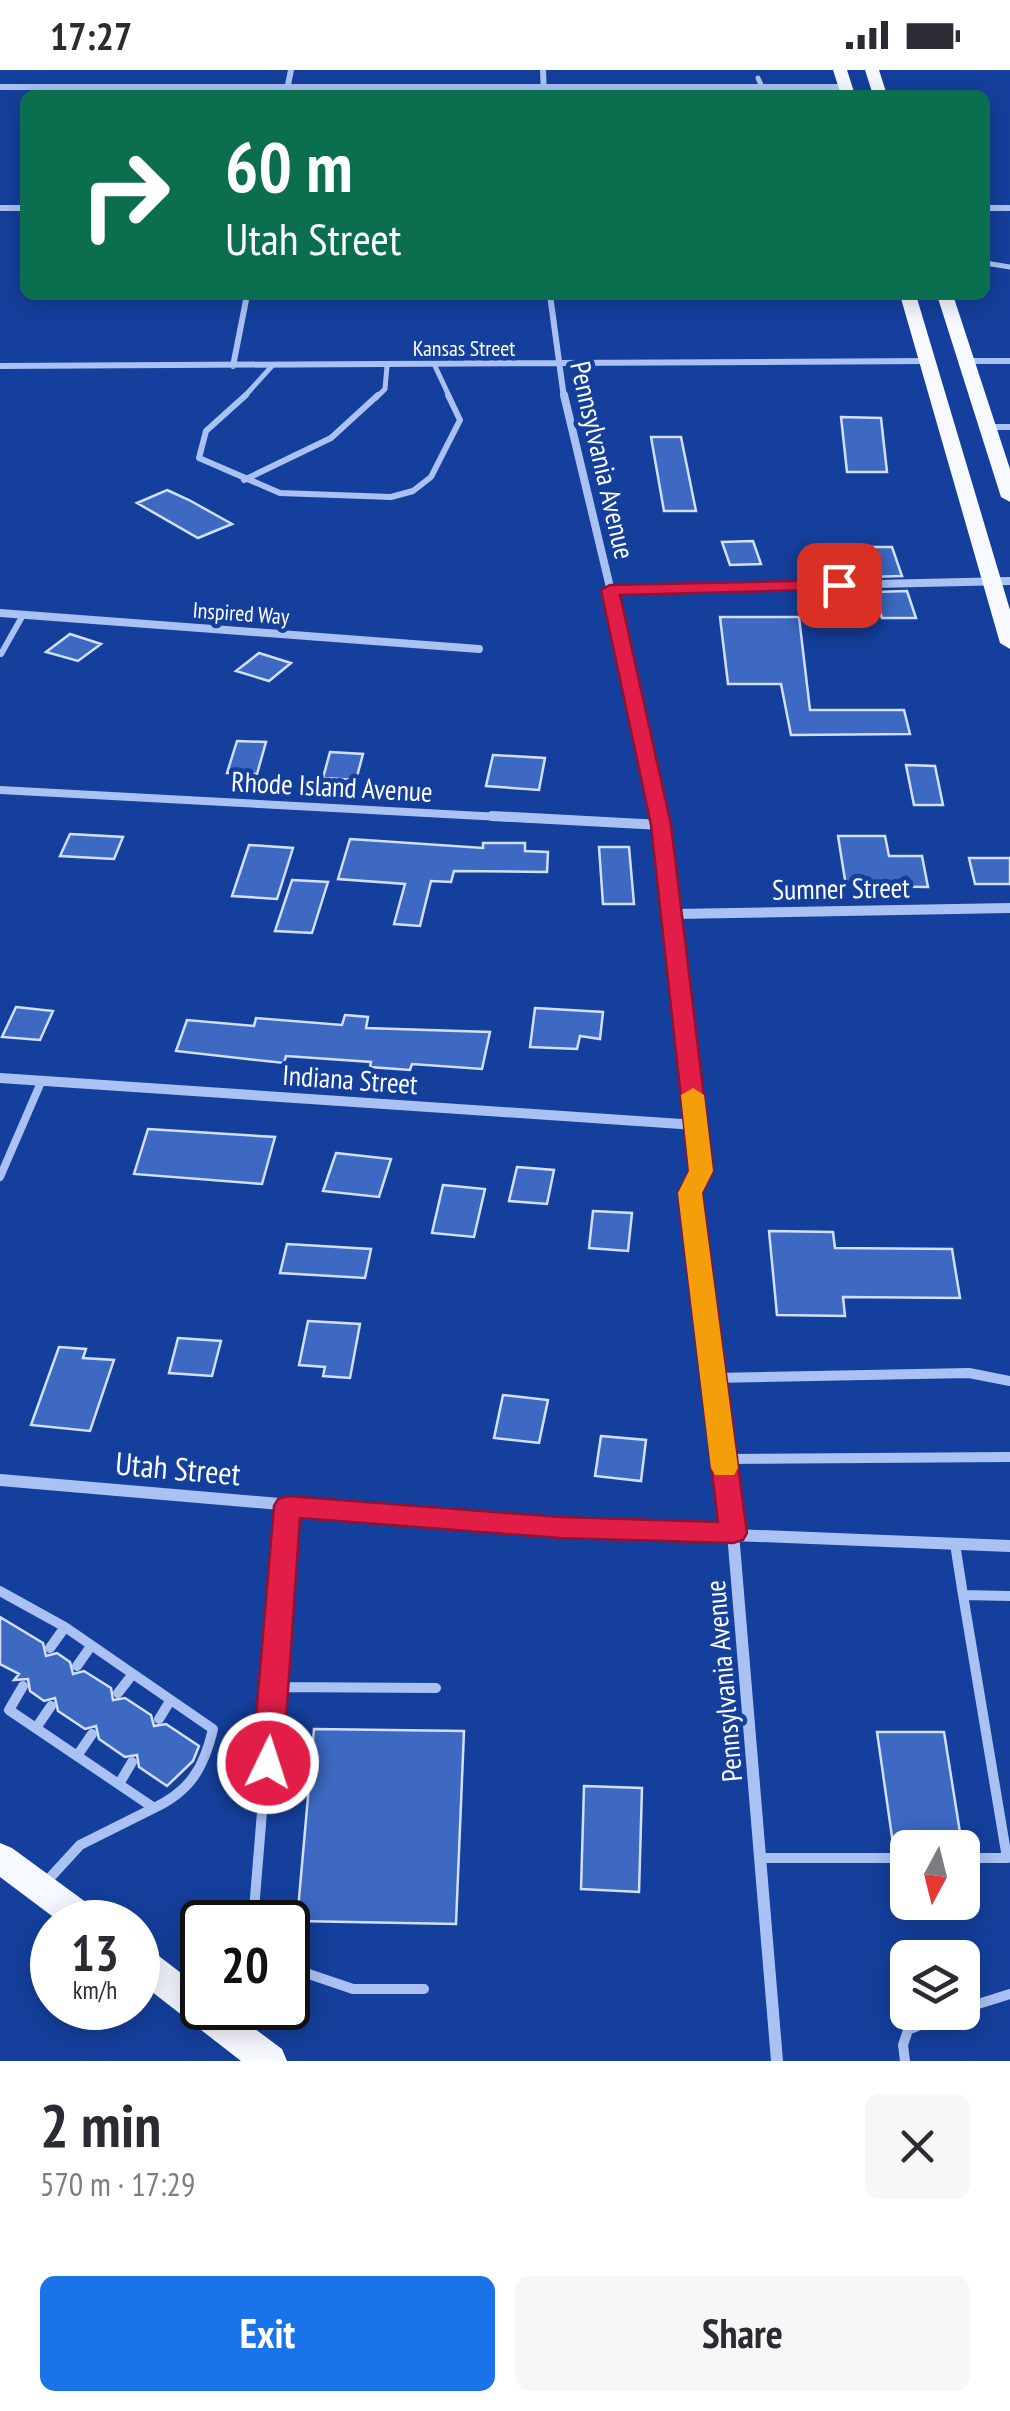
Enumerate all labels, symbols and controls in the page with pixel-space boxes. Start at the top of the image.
text: 17:27 [50,11,132,60]
text: 60 m [225,121,353,211]
icon: right [60,130,190,260]
text: Utah Street [225,209,401,267]
street label: Kansas Street [413,334,515,362]
street label: Pennsylvania Avenue [562,357,644,563]
pin [797,543,882,628]
icon: arrive [812,558,867,613]
street label: Inspired Way [192,596,291,630]
street label: Rhode Island Avenue [230,762,434,810]
street label: Sumner Street [772,868,911,908]
street label: Indiana Street [281,1056,419,1102]
street label: Utah Street [114,1442,242,1494]
street label: Pennsylvania Avenue [696,1579,750,1783]
position arrow [216,1711,320,1815]
north arrow [890,1830,980,1920]
map controls [890,1830,980,2030]
speed limit sign: 20 [180,1900,310,2030]
text: 13 [71,1920,119,1985]
button: layers [890,1940,980,2030]
text: km/h [73,1974,117,2006]
text: 2 min [40,2086,161,2164]
button: close [865,2094,970,2199]
text: 570 m · 17:29 [40,2163,195,2205]
button: Exit [40,2276,495,2391]
button: Share [515,2276,970,2391]

